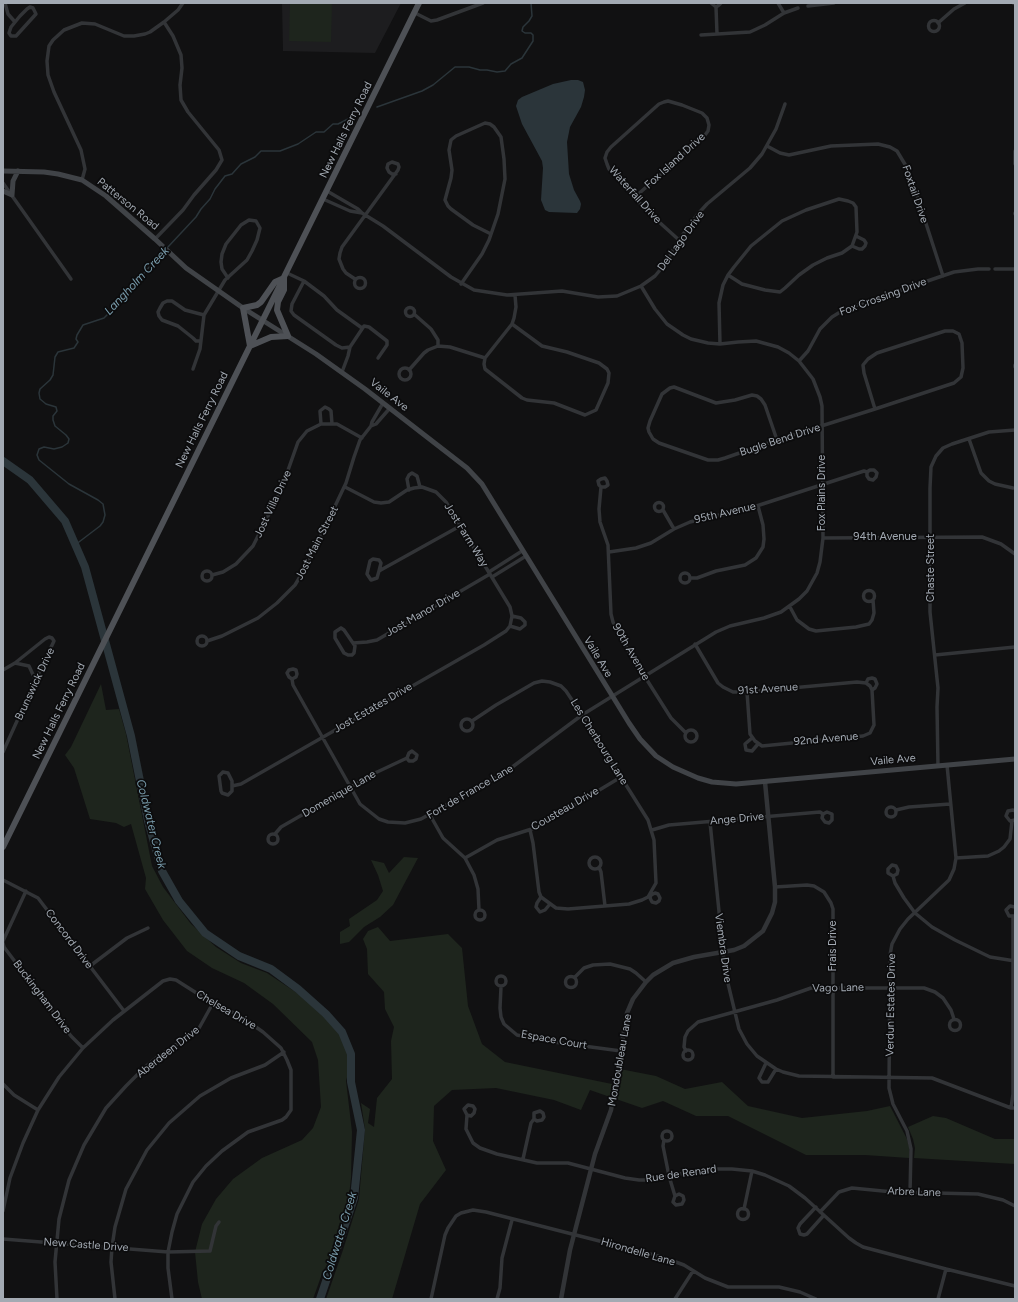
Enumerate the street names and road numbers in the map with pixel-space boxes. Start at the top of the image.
street label: New Halls Ferry Road [317,80,375,180]
street label: Fox Island Drive [642,130,708,192]
street label: Foxtail Drive [899,163,931,225]
street label: Waterfall Drive [606,164,664,226]
street label: Patterson Road [94,175,162,233]
street label: Del Lago Drive [655,208,707,274]
street label: Fox Crossing Drive [838,275,928,319]
street label: New Halls Ferry Road [173,370,231,470]
street label: Vaile Ave [367,376,411,414]
street label: Bugle Bend Drive [738,421,822,459]
street label: Fox Plains Drive [815,455,829,531]
street label: Jost Villa Drive [252,468,294,540]
street label: 95th Avenue [693,500,757,526]
street label: Jost Farm Way [441,501,491,569]
street label: Jost Main Street [293,504,341,582]
street label: 94th Avenue [853,530,917,544]
street label: Chaste Street [924,534,938,602]
street label: Jost Manor Drive [384,586,462,640]
street label: 90th Avenue [609,621,653,683]
street label: Vaile Ave [581,634,615,680]
street label: Brunswick Drive [12,646,58,722]
street label: New Halls Ferry Road [30,661,88,761]
street label: Jost Estates Drive [331,680,415,736]
street label: 91st Avenue [738,680,798,698]
street label: Les Cherbourg Lane [567,697,631,787]
street label: 92nd Avenue [793,730,859,748]
street label: Vaile Ave [870,751,916,769]
street label: Fort de France Lane [424,762,516,822]
street label: Domenique Lane [300,768,378,820]
street label: Cousteau Drive [529,784,601,834]
street label: Ange Drive [709,810,765,828]
street label: Concord Drive [42,907,96,971]
street label: Viembra Drive [712,913,734,983]
street label: Frais Drive [826,920,840,972]
street label: Verdun Estates Drive [884,953,898,1057]
street label: Buckingham Drive [10,958,74,1036]
street label: Vago Lane [812,981,864,995]
street label: Chelsea Drive [194,987,258,1033]
street label: Mondoubleau Lane [605,1013,635,1107]
street label: Aberdeen Drive [134,1023,202,1081]
street label: Espace Court [520,1028,588,1052]
street label: Rue de Renard [645,1162,717,1186]
street label: Arbre Lane [887,1184,941,1200]
street label: New Castle Drive [43,1235,129,1255]
street label: Hirondelle Lane [599,1235,677,1269]

